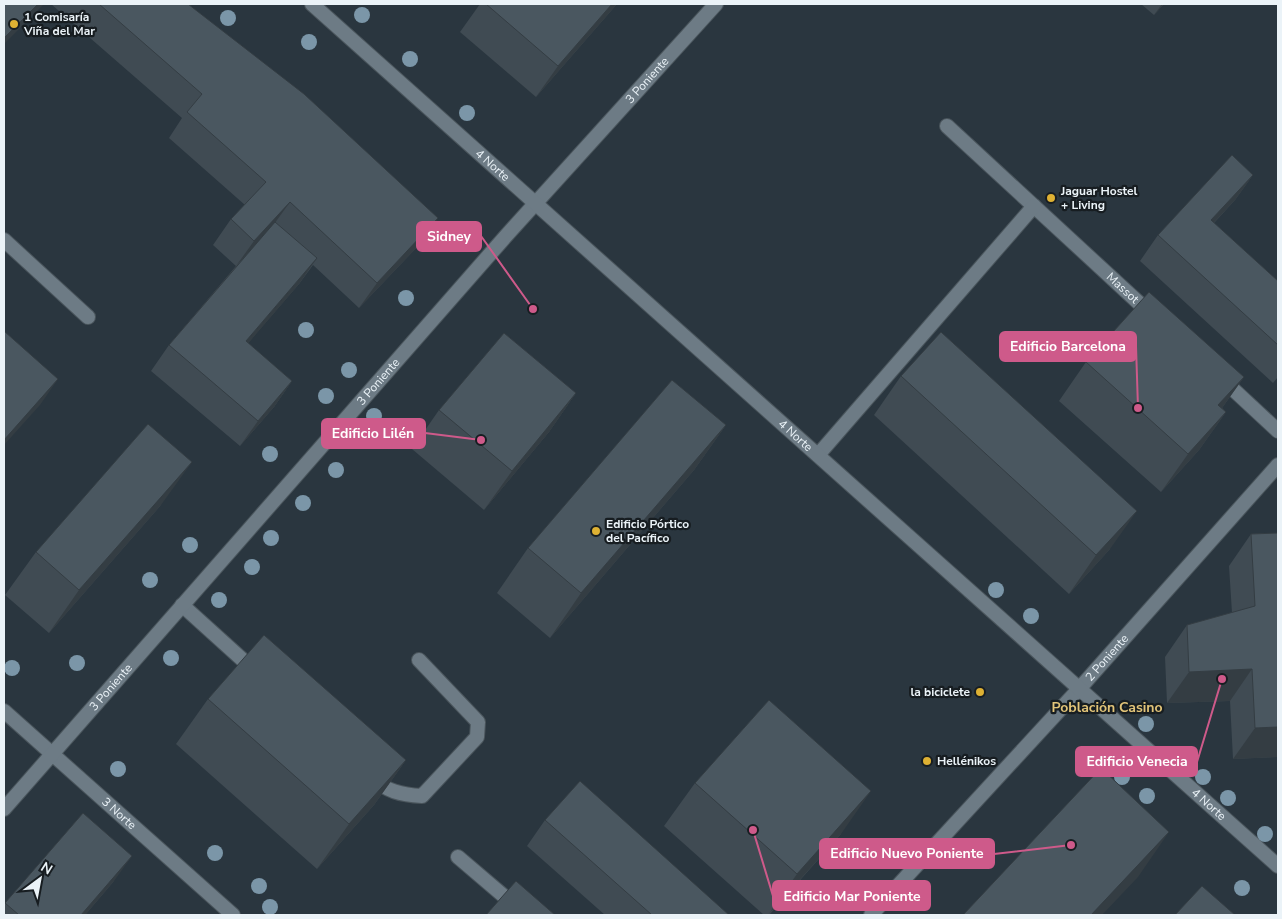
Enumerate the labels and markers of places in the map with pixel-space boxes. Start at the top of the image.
place label: 1 Comisaría Viña del Mar [23,9,95,39]
marker: 1 Comisaría Viña del Mar [8,18,20,30]
place label: Jaguar Hostel + Living [1060,183,1138,213]
marker: Jaguar Hostel + Living [1045,192,1057,204]
callout: Sidney [417,222,481,251]
callout: Edificio Barcelona [1000,332,1136,361]
callout: Edificio Lilén [322,419,425,448]
place label: Edificio Pórtico del Pacífico [606,516,689,546]
marker: Edificio Pórtico del Pacífico [590,525,602,537]
place label: la biciclete [910,684,970,700]
marker: la biciclete [974,686,986,698]
callout: Edificio Venecia [1076,747,1197,776]
place label: Hellénikos [937,753,996,769]
marker: Hellénikos [921,755,933,767]
callout: Edificio Nuevo Poniente [820,839,994,868]
callout: Edificio Mar Poniente [773,881,930,910]

